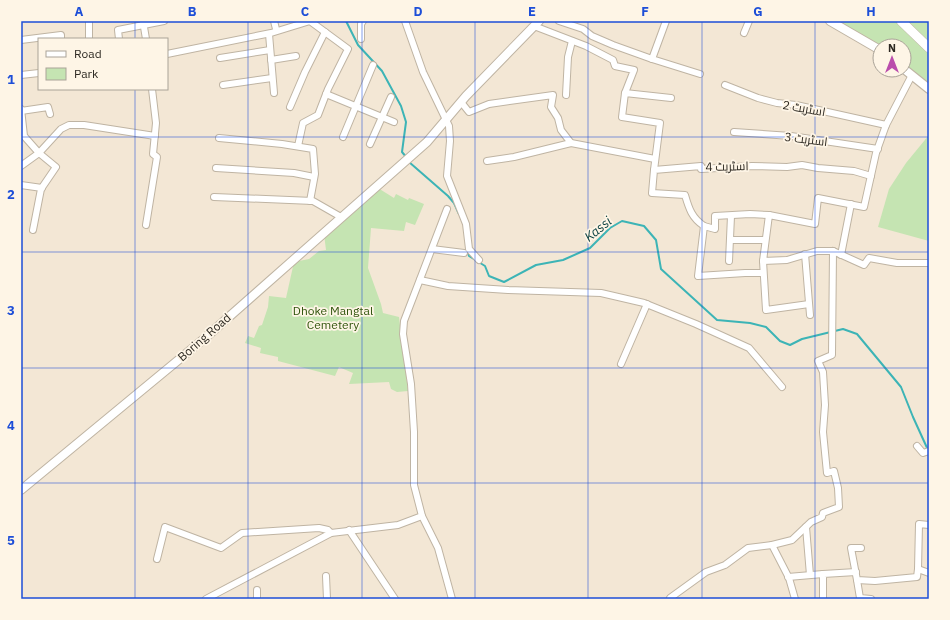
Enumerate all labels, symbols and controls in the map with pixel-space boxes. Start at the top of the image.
text: A [75,3,84,20]
text: B [188,3,197,20]
text: C [301,3,310,20]
text: D [413,3,423,20]
text: E [528,3,536,20]
text: F [641,3,649,20]
text: G [753,3,763,20]
text: H [866,3,876,20]
legend [38,38,168,90]
north arrow [872,38,912,78]
text: N [888,41,896,55]
text: Road [74,46,102,61]
text: Park [74,66,99,81]
text: 1 [7,71,15,88]
street label: اسٹریٹ 2 [781,97,827,119]
street label: اسٹریٹ 3 [784,129,828,149]
street label: اسٹریٹ 4 [705,158,749,174]
text: 2 [7,186,15,203]
water label: Kassi [581,212,616,245]
text: 3 [7,302,15,319]
park label: Dhoke Mangtal Cemetery [293,303,373,332]
street label: Boring Road [174,310,234,364]
text: 4 [7,417,15,434]
text: 5 [7,532,15,549]

